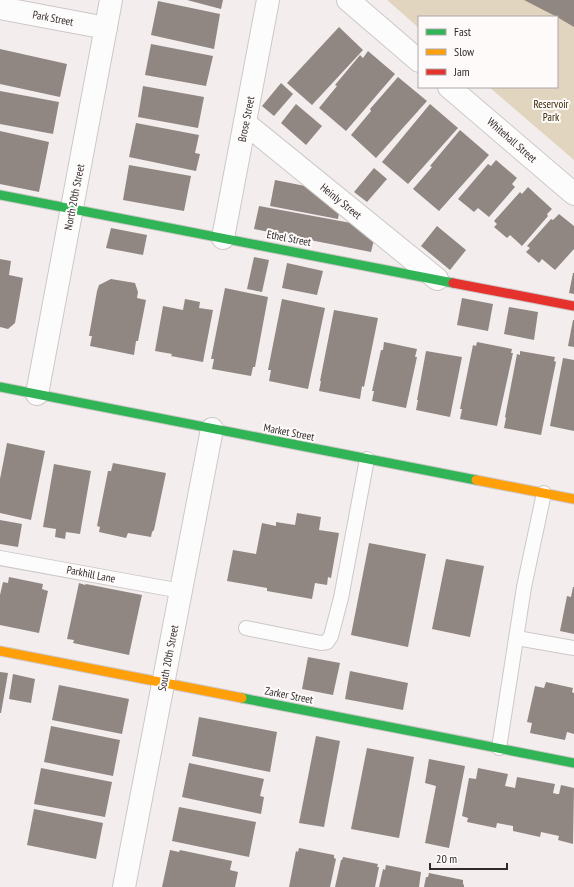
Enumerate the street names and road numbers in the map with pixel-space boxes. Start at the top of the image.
street label: Park Street [31,7,75,29]
street label: Brose Street [235,95,257,143]
street label: Whitehall Street [484,115,540,165]
street label: North 20th Street [61,163,87,231]
street label: Heinly Street [318,180,364,222]
street label: Ethel Street [266,227,312,249]
street label: Market Street [263,420,315,444]
street label: Parkhill Lane [66,562,117,586]
street label: South 20th Street [155,624,181,692]
street label: Zarker Street [264,683,314,707]

